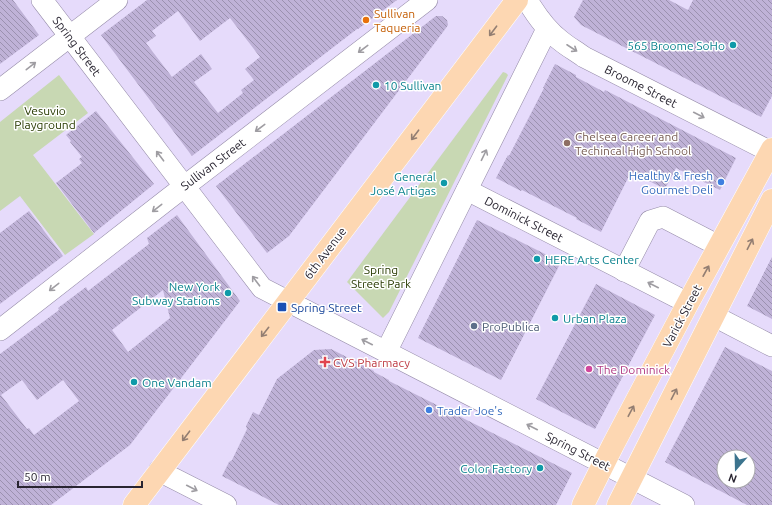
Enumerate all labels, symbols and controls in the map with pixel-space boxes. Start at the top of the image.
place label: Sullivan Taqueria [374,7,421,34]
street label: Spring Street [51,14,104,78]
marker: Sullivan Taqueria [361,15,371,25]
one-way arrow [489,26,497,37]
place label: 565 Broome SoHo [627,39,725,52]
marker: 565 Broome SoHo [728,40,738,50]
one-way arrow [358,45,369,54]
one-way arrow [566,45,578,53]
one-way arrow [25,62,36,70]
street label: Broome Street [603,62,680,110]
place label: 10 Sullivan [384,79,441,92]
marker: 10 Sullivan [371,80,381,90]
park label: Vesuvio Playground [14,104,76,131]
one-way arrow [693,112,705,119]
one-way arrow [254,124,265,133]
one-way arrow [410,129,419,140]
place label: Chelsea Career and Techincal High School [575,130,691,157]
street label: Sullivan Street [178,135,248,192]
marker: Chelsea Career and Techincal High School [562,138,572,148]
one-way arrow [481,149,488,161]
one-way arrow [156,150,164,161]
place label: Healthy & Fresh Gourmet Deli [629,169,713,196]
place label: General José Artigas [370,170,436,197]
marker: Healthy & Fresh Gourmet Deli [716,177,726,187]
marker: General José Artigas [439,178,449,188]
street label: Dominick Street [483,194,566,245]
one-way arrow [151,203,162,212]
street label: 6th Avenue [301,225,349,281]
one-way arrow [747,238,754,250]
place label: HERE Arts Center [545,253,639,266]
marker: HERE Arts Center [532,254,542,264]
park label: Spring Street Park [351,263,411,290]
one-way arrow [702,266,710,278]
one-way arrow [252,275,260,286]
place label: New York Subway Stations [132,280,220,307]
one-way arrow [647,281,659,289]
street label: Varick Street [660,282,704,349]
one-way arrow [49,283,60,292]
marker: New York Subway Stations [223,288,233,298]
marker: Spring Street [276,301,288,313]
place label: Spring Street [291,301,362,314]
place label: Urban Plaza [563,312,627,325]
marker: Urban Plaza [550,313,560,323]
place label: ProPublica [482,320,540,333]
marker: ProPublica [469,321,479,331]
one-way arrow [261,327,269,338]
one-way arrow [361,337,373,345]
place label: CVS Pharmacy [333,356,410,369]
marker: CVS Pharmacy [320,357,330,367]
place label: The Dominick [597,363,670,376]
marker: The Dominick [584,364,594,374]
place label: One Vandam [142,376,212,389]
marker: One Vandam [129,377,139,387]
one-way arrow [671,388,678,400]
place label: Trader Joe's [437,404,502,417]
marker: Trader Joe's [424,405,434,415]
one-way arrow [628,405,636,417]
one-way arrow [526,423,538,430]
street label: Spring Street [544,429,613,473]
one-way arrow [182,430,190,441]
north arrow [716,449,756,489]
place label: Color Factory [460,462,532,475]
scale bar [18,463,142,489]
marker: Color Factory [535,463,545,473]
text: 50 m [24,470,51,483]
text: N [727,471,738,485]
one-way arrow [186,485,198,492]

